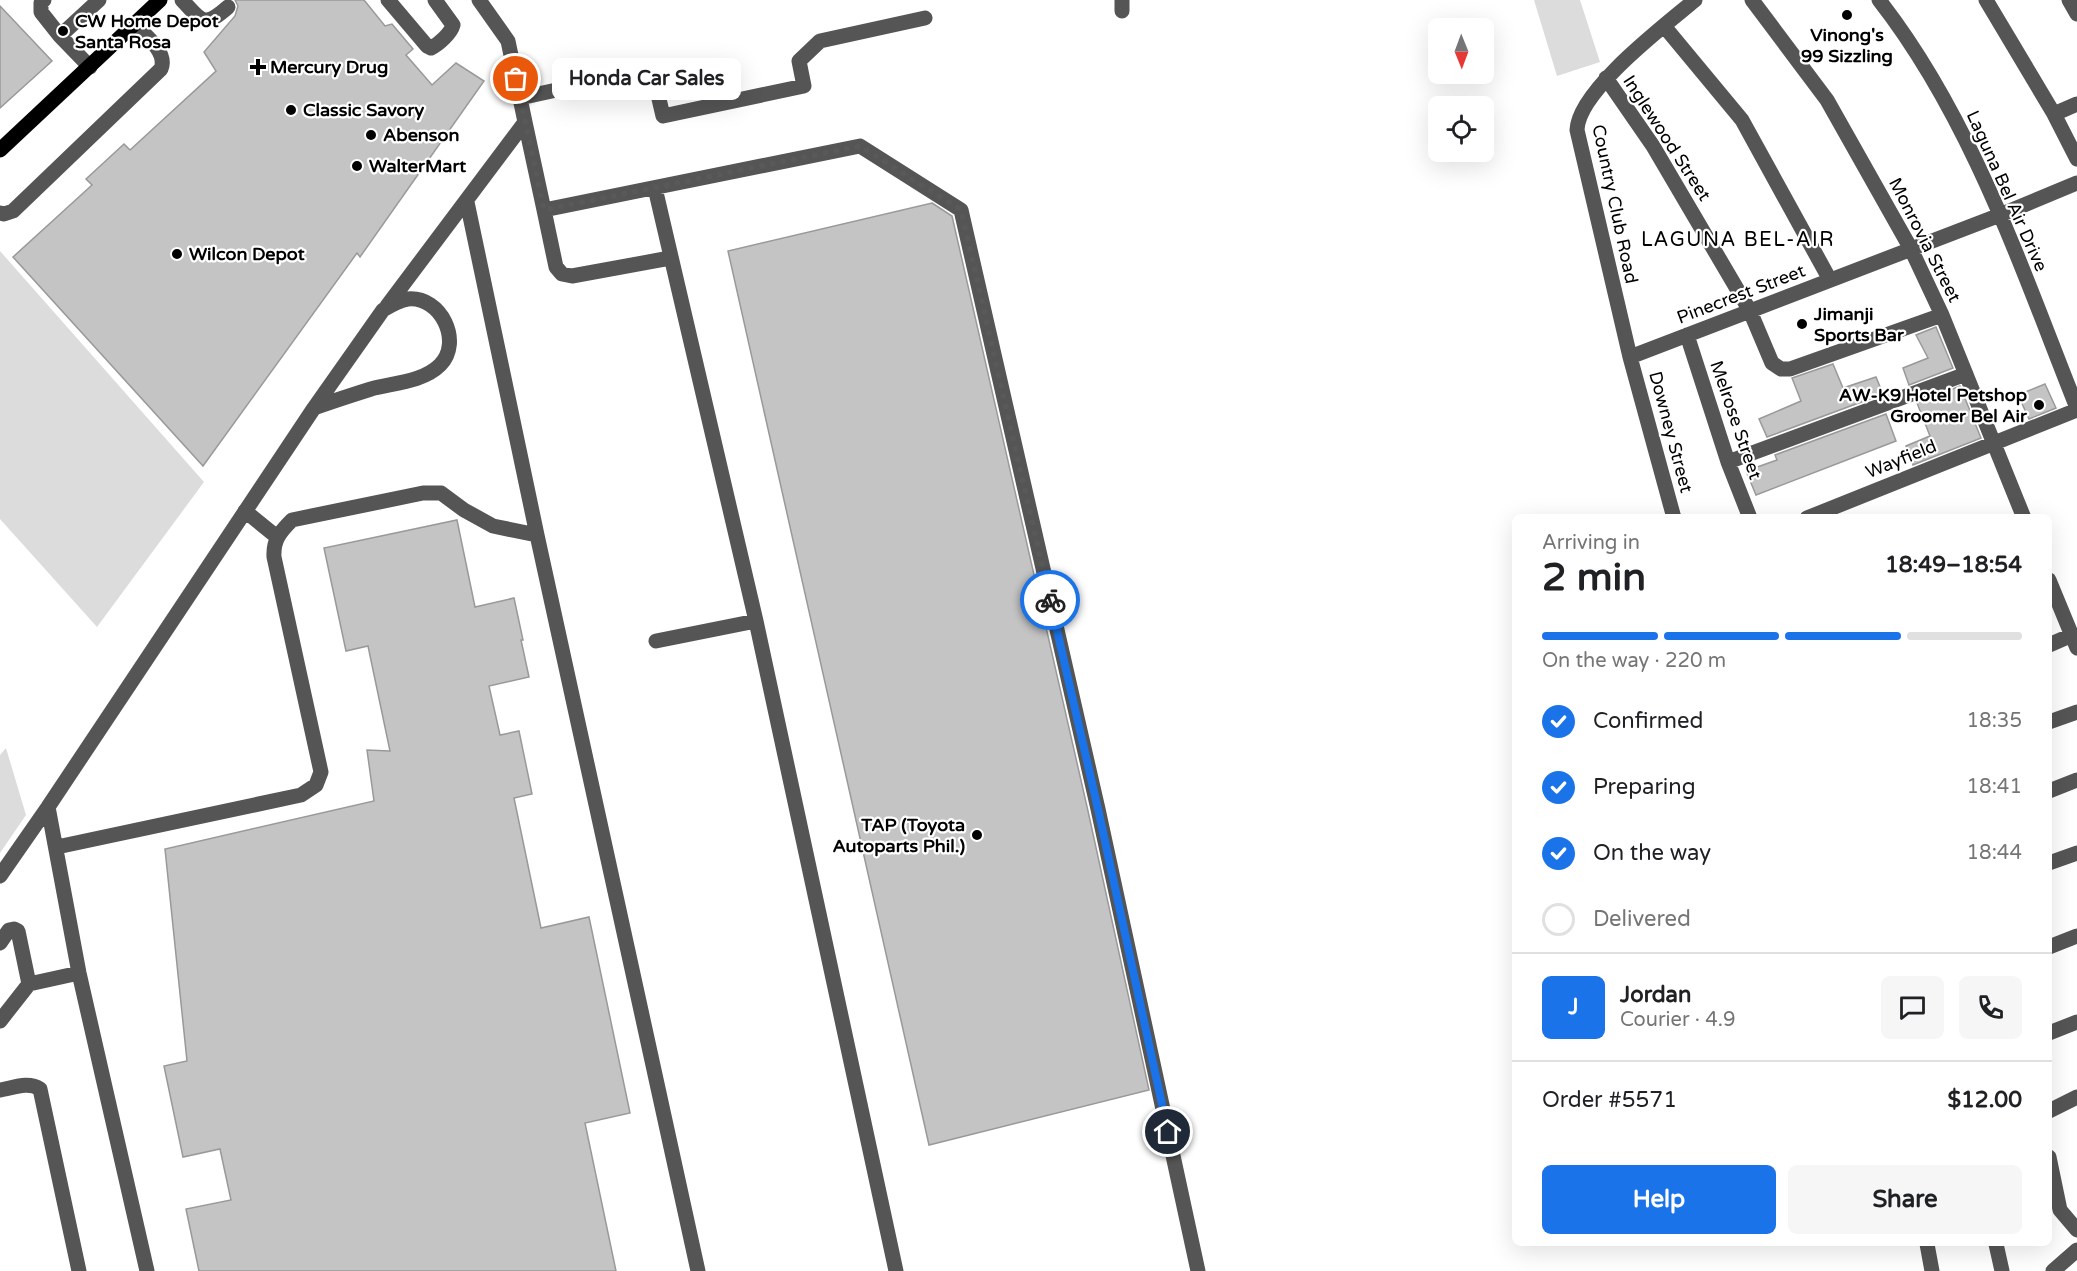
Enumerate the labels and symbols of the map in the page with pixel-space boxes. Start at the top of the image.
marker: Vinong's 99 Sizzling [1840,8,1854,22]
place label: CW Home Depot Santa Rosa [75,10,219,53]
north arrow [1428,18,1494,84]
marker: CW Home Depot Santa Rosa [56,24,70,38]
place label: Vinong's 99 Sizzling [1801,24,1893,67]
pin [490,53,541,104]
place label: Mercury Drug [270,56,388,78]
callout: Honda Car Sales [552,58,741,100]
marker: Mercury Drug [251,60,265,74]
street label: Inglewood Street [1618,71,1716,205]
place label: Classic Savory [303,99,424,121]
marker: Classic Savory [284,103,298,117]
street label: Laguna Bel Air Drive [1962,107,2052,275]
street label: Country Club Road [1587,122,1643,286]
place label: Abenson [383,124,459,146]
marker: Abenson [364,128,378,142]
place label: WalterMart [369,155,466,177]
marker: WalterMart [350,159,364,173]
street label: Monrovia Street [1884,174,1966,306]
district label: LAGUNA BEL-AIR [1641,228,1835,252]
place label: Wilcon Depot [189,243,305,265]
marker: Wilcon Depot [170,247,184,261]
street label: Pinecrest Street [1674,259,1808,329]
place label: Jimanji Sports Bar [1813,303,1905,346]
marker: Jimanji Sports Bar [1795,317,1809,331]
street label: Melrose Street [1705,358,1767,482]
street label: Downey Street [1644,369,1698,495]
place label: AW-K9 Hotel Petshop Groomer Bel Air [1839,384,2028,427]
marker: AW-K9 Hotel Petshop Groomer Bel Air [2032,398,2046,412]
street label: Wayfield [1862,435,1940,483]
courier [1020,570,1080,630]
place label: TAP (Toyota Autoparts Phil.) [832,814,965,857]
marker: TAP (Toyota Autoparts Phil.) [970,828,984,842]
pin [1142,1106,1193,1157]

